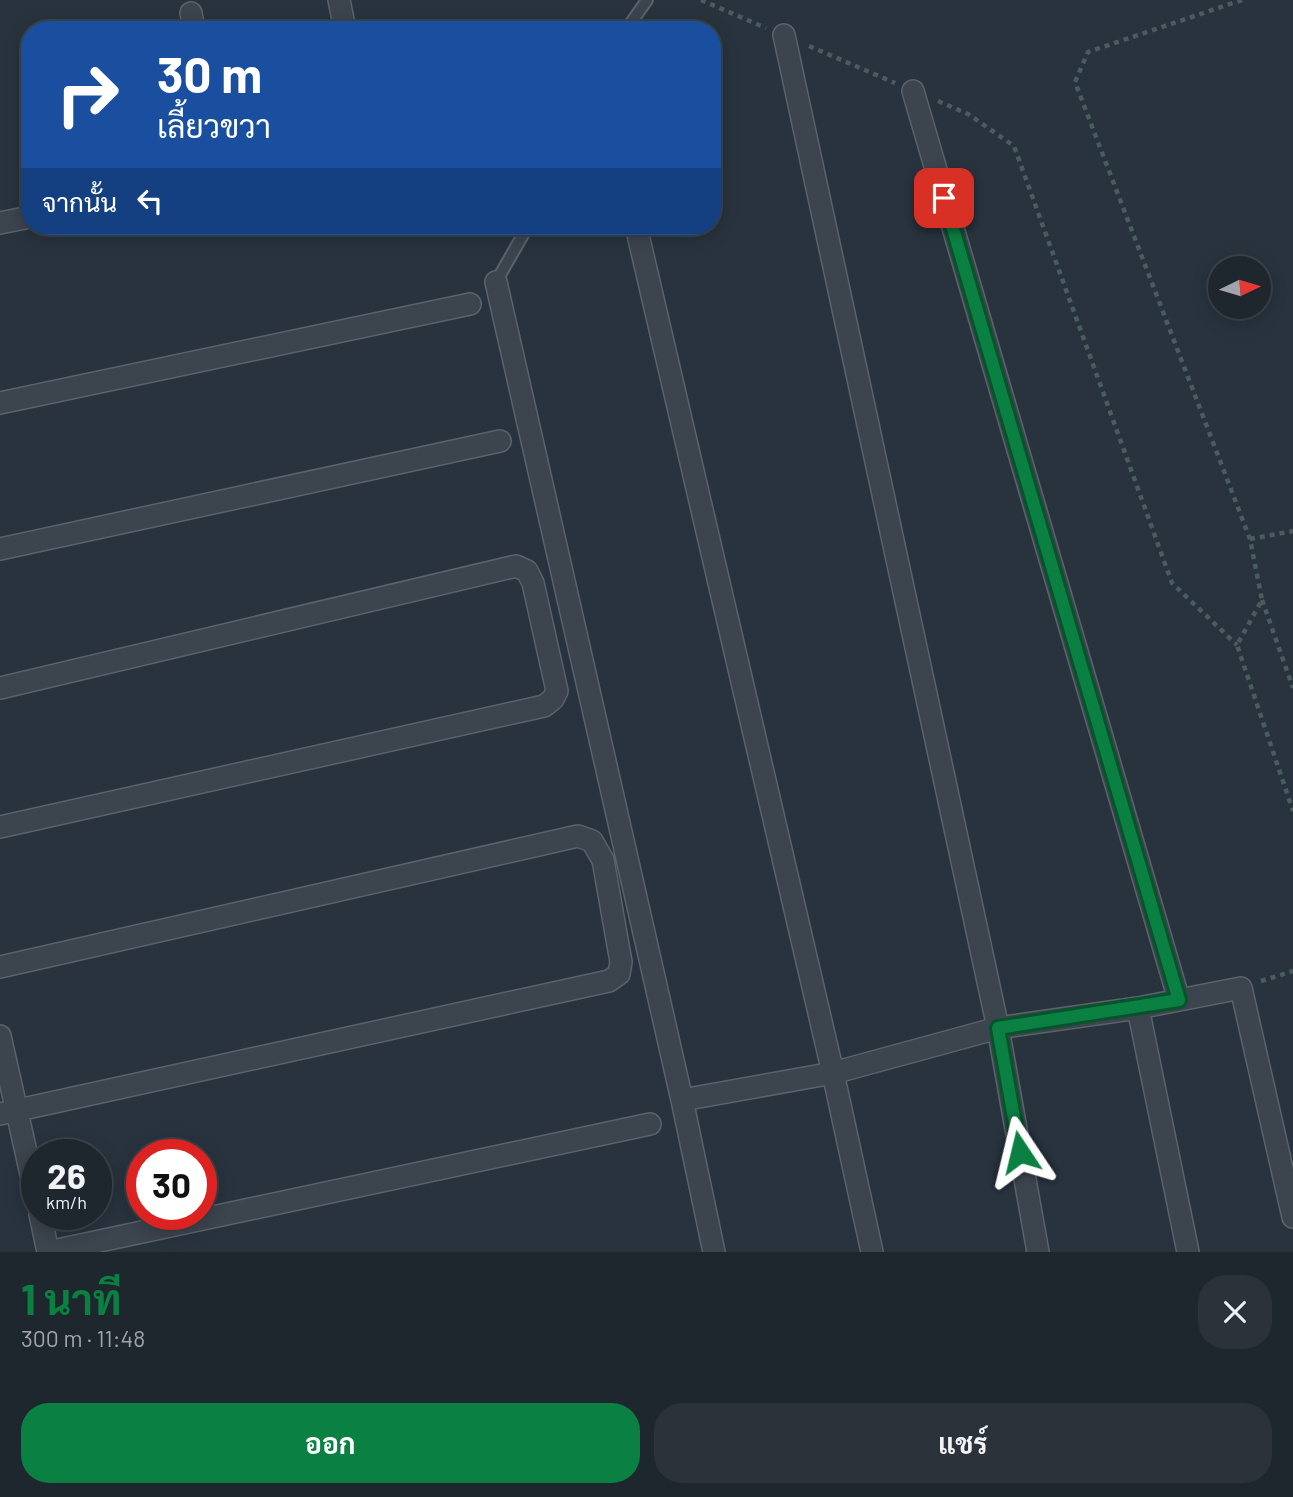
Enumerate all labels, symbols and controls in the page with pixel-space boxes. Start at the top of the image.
text: 30 m [157,44,262,103]
icon: right [42,49,133,140]
text: เลี้ยวขวา [157,106,271,144]
pin [914,168,974,228]
icon: arrive [925,179,963,217]
icon: left [131,182,169,220]
text: จากนั้น [42,186,117,217]
north arrow [1208,256,1270,318]
map controls [1208,256,1271,319]
position arrow [983,1115,1057,1189]
speed limit sign: 30 [126,1139,217,1230]
text: 26 [47,1154,86,1196]
text: km/h [46,1191,87,1213]
text: 1 นาที [21,1273,121,1323]
button: close [1198,1275,1272,1349]
text: 300 m · 11:48 [21,1324,145,1352]
button: ออก [21,1403,640,1483]
button: แชร์ [654,1403,1272,1483]

